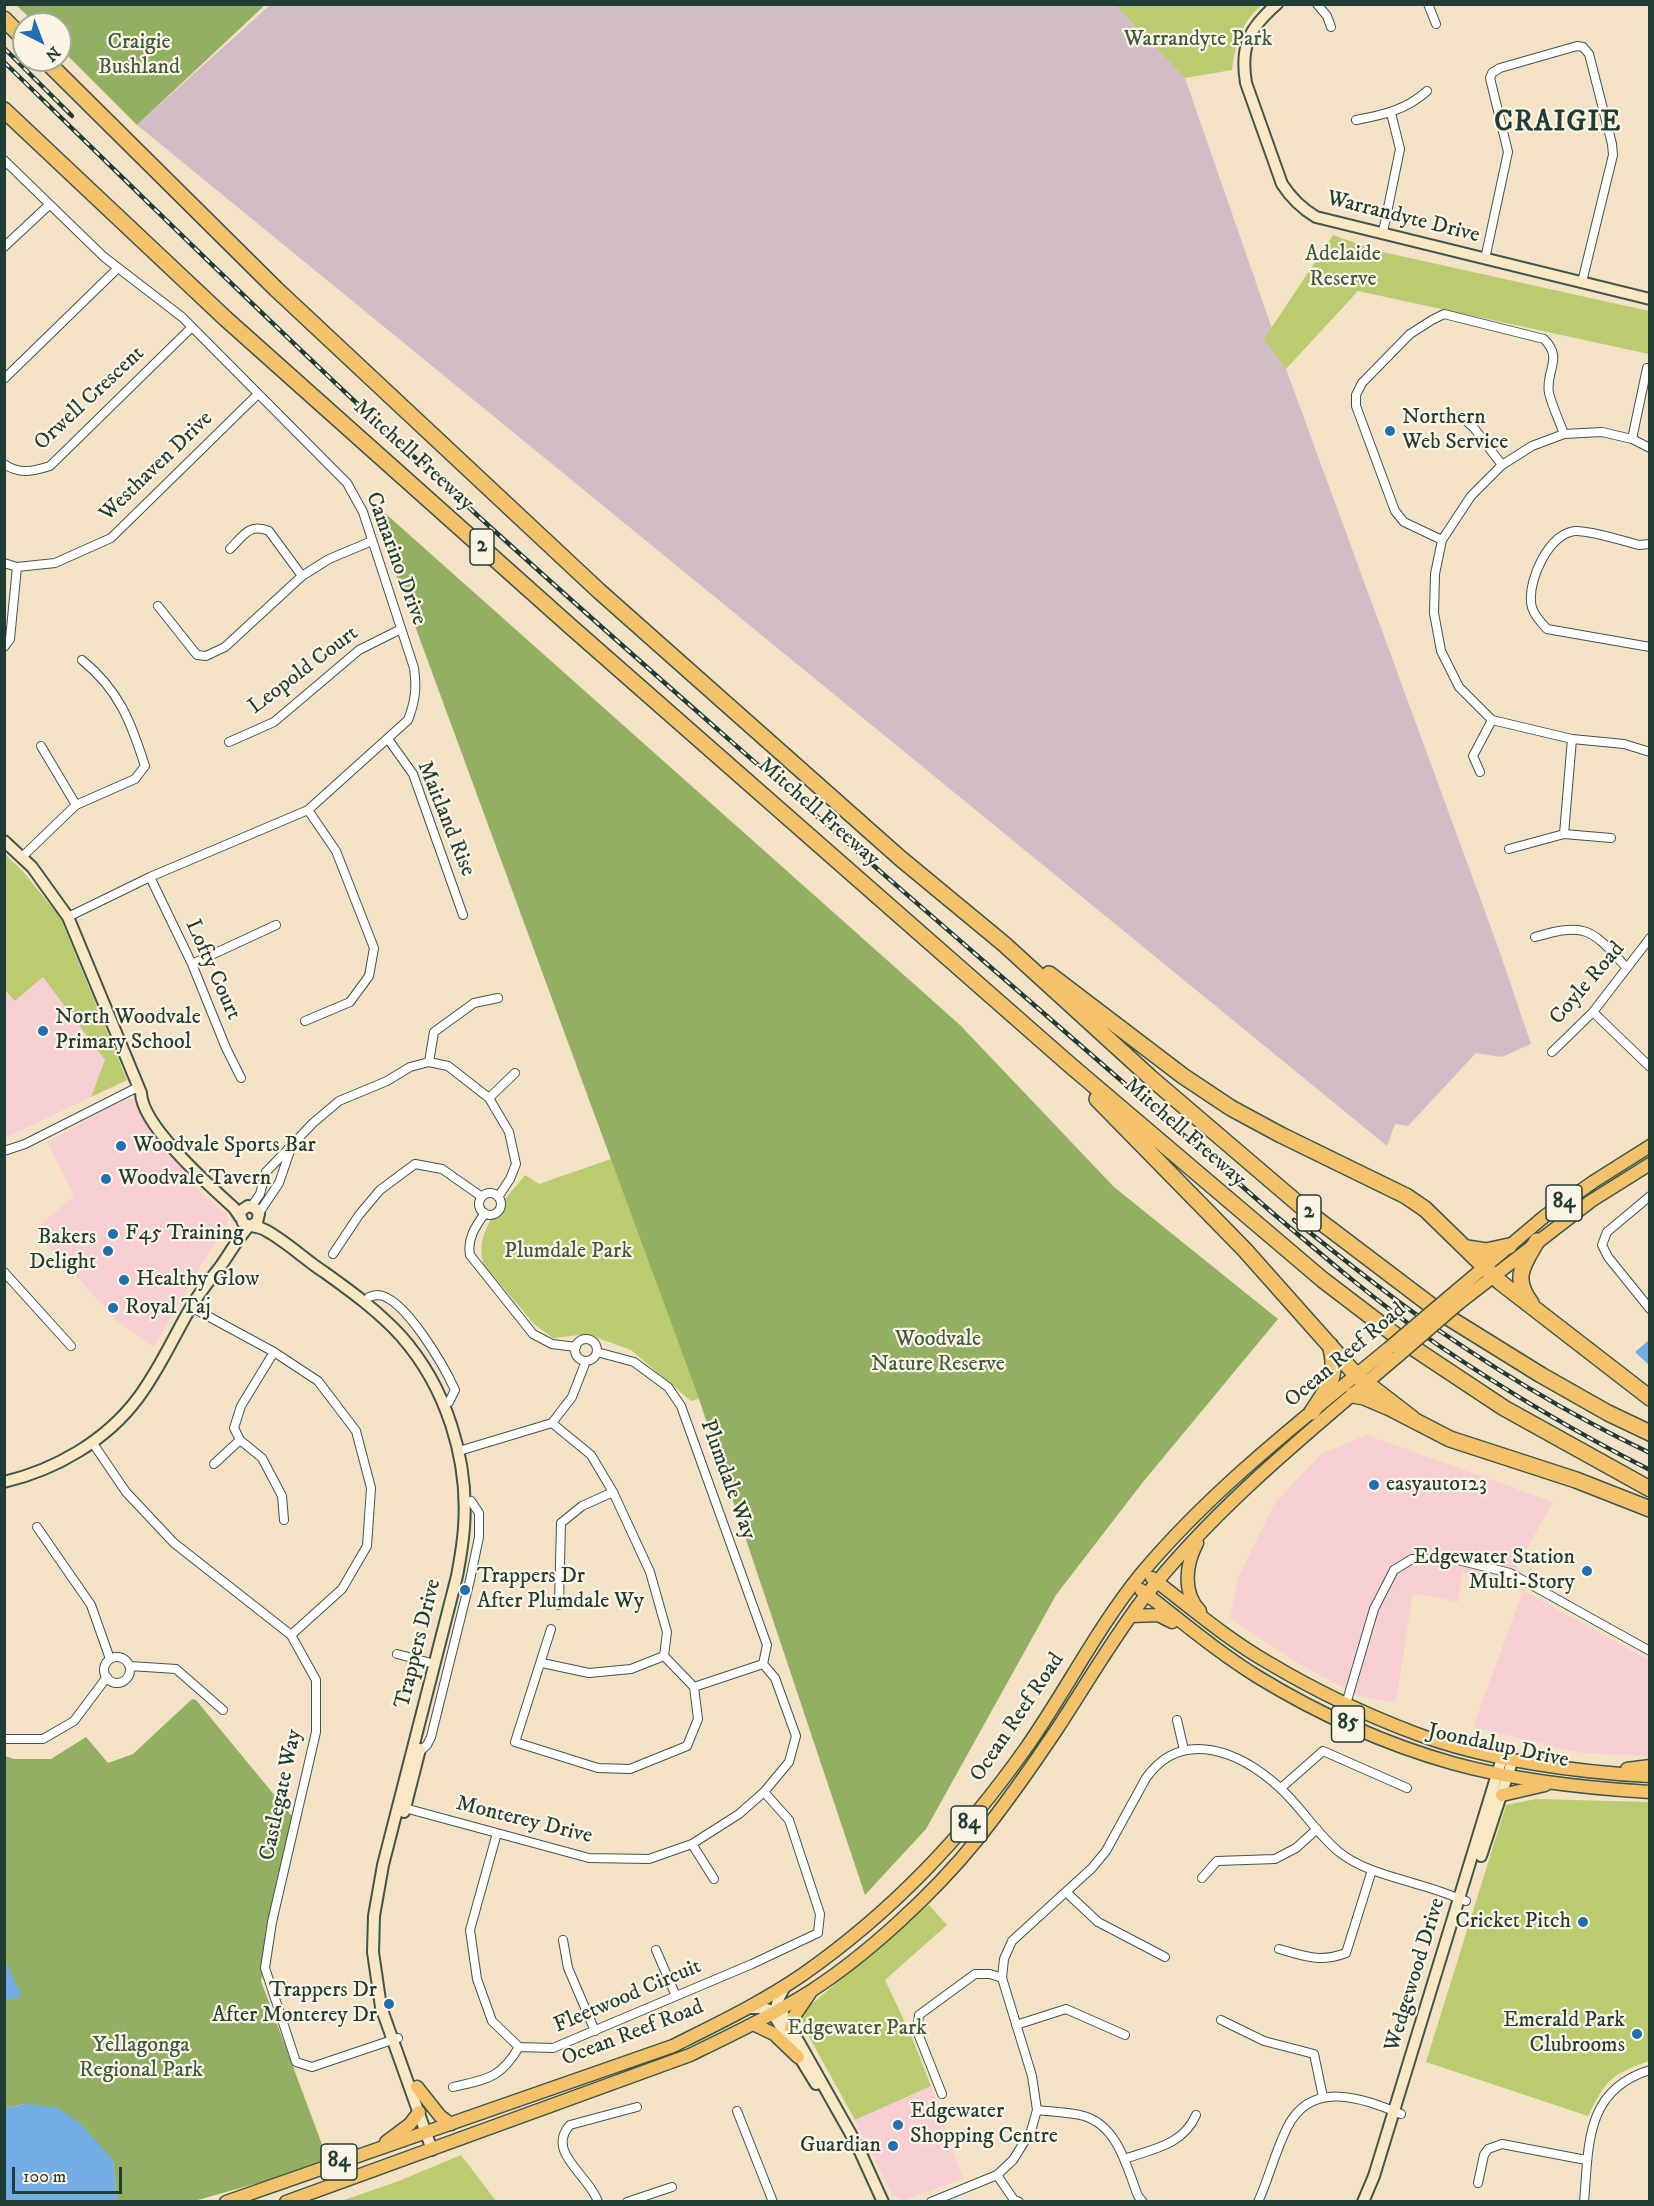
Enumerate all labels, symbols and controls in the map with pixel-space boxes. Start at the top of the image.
north arrow [12,12,72,72]
park label: Warrandyte Park [1124,27,1272,53]
park label: Craigie Bushland [98,30,180,82]
text: N [41,42,64,66]
district label: CRAIGIE [1494,107,1622,141]
street label: Warrandyte Drive [1324,186,1482,250]
park label: Adelaide Reserve [1305,242,1381,294]
street label: Orwell Crescent [29,341,151,457]
street label: Mitchell Freeway [347,395,479,517]
place label: Northern Web Service [1402,405,1508,457]
street label: Westhaven Drive [95,406,219,528]
marker: Northern Web Service [1383,424,1397,438]
street label: Camarino Drive [359,489,431,629]
road number: 2 [470,529,494,565]
street label: Leopold Court [244,621,364,721]
street label: Mitchell Freeway [752,753,884,873]
street label: Maitland Rise [410,758,480,880]
street label: Lofty Court [178,916,246,1024]
street label: Coyle Road [1545,937,1631,1031]
place label: North Woodvale Primary School [55,1005,201,1056]
marker: North Woodvale Primary School [36,1024,50,1038]
street label: Mitchell Freeway [1118,1073,1250,1193]
place label: Woodvale Sports Bar [133,1133,316,1159]
marker: Woodvale Sports Bar [114,1139,128,1153]
place label: Woodvale Tavern [118,1166,271,1192]
marker: Woodvale Tavern [99,1172,113,1186]
road number: 84 [1546,1185,1582,1221]
road number: 2 [1297,1195,1321,1231]
place label: F45 Training [125,1221,244,1247]
place label: Bakers Delight [29,1225,96,1276]
marker: F45 Training [106,1227,120,1241]
park label: Plumdale Park [504,1239,632,1265]
marker: Bakers Delight [101,1244,115,1258]
place label: Healthy Glow [136,1267,259,1293]
marker: Healthy Glow [117,1273,131,1287]
place label: Royal Taj [125,1295,211,1321]
street label: Ocean Reef Road [1280,1298,1412,1414]
marker: Royal Taj [106,1301,120,1315]
park label: Woodvale Nature Reserve [871,1327,1005,1378]
street label: Plumdale Way [693,1417,761,1543]
place label: easyauto123 [1386,1472,1487,1498]
marker: easyauto123 [1367,1478,1381,1492]
place label: Edgewater Station Multi-Story [1413,1545,1575,1597]
place label: Trappers Dr After Plumdale Wy [477,1564,644,1616]
marker: Edgewater Station Multi-Story [1580,1564,1594,1578]
street label: Trappers Drive [390,1577,448,1711]
marker: Trappers Dr After Plumdale Wy [458,1583,472,1597]
street label: Ocean Reef Road [965,1649,1071,1787]
road number: 85 [1332,1706,1364,1742]
street label: Joondalup Drive [1425,1719,1571,1775]
street label: Castlegate Way [255,1727,309,1863]
street label: Monterey Drive [453,1791,595,1851]
road number: 84 [951,1806,987,1842]
street label: Wedgewood Drive [1380,1895,1452,2055]
place label: Cricket Pitch [1455,1909,1571,1935]
marker: Cricket Pitch [1576,1915,1590,1929]
street label: Fleetwood Circuit [550,1954,706,2040]
place label: Trappers Dr After Monterey Dr [212,1978,377,2030]
street label: Ocean Reef Road [558,1995,708,2073]
marker: Trappers Dr After Monterey Dr [382,1997,396,2011]
place label: Emerald Park Clubrooms [1503,2008,1625,2060]
park label: Edgewater Park [787,2016,927,2042]
marker: Emerald Park Clubrooms [1630,2027,1644,2041]
park label: Yellagonga Regional Park [79,2033,203,2084]
place label: Edgewater Shopping Centre [910,2099,1058,2150]
marker: Edgewater Shopping Centre [891,2118,905,2132]
place label: Guardian [800,2133,881,2159]
marker: Guardian [886,2139,900,2153]
road number: 84 [321,2144,357,2180]
scale bar [15,2155,124,2193]
text: 100 m [23,2166,66,2188]

